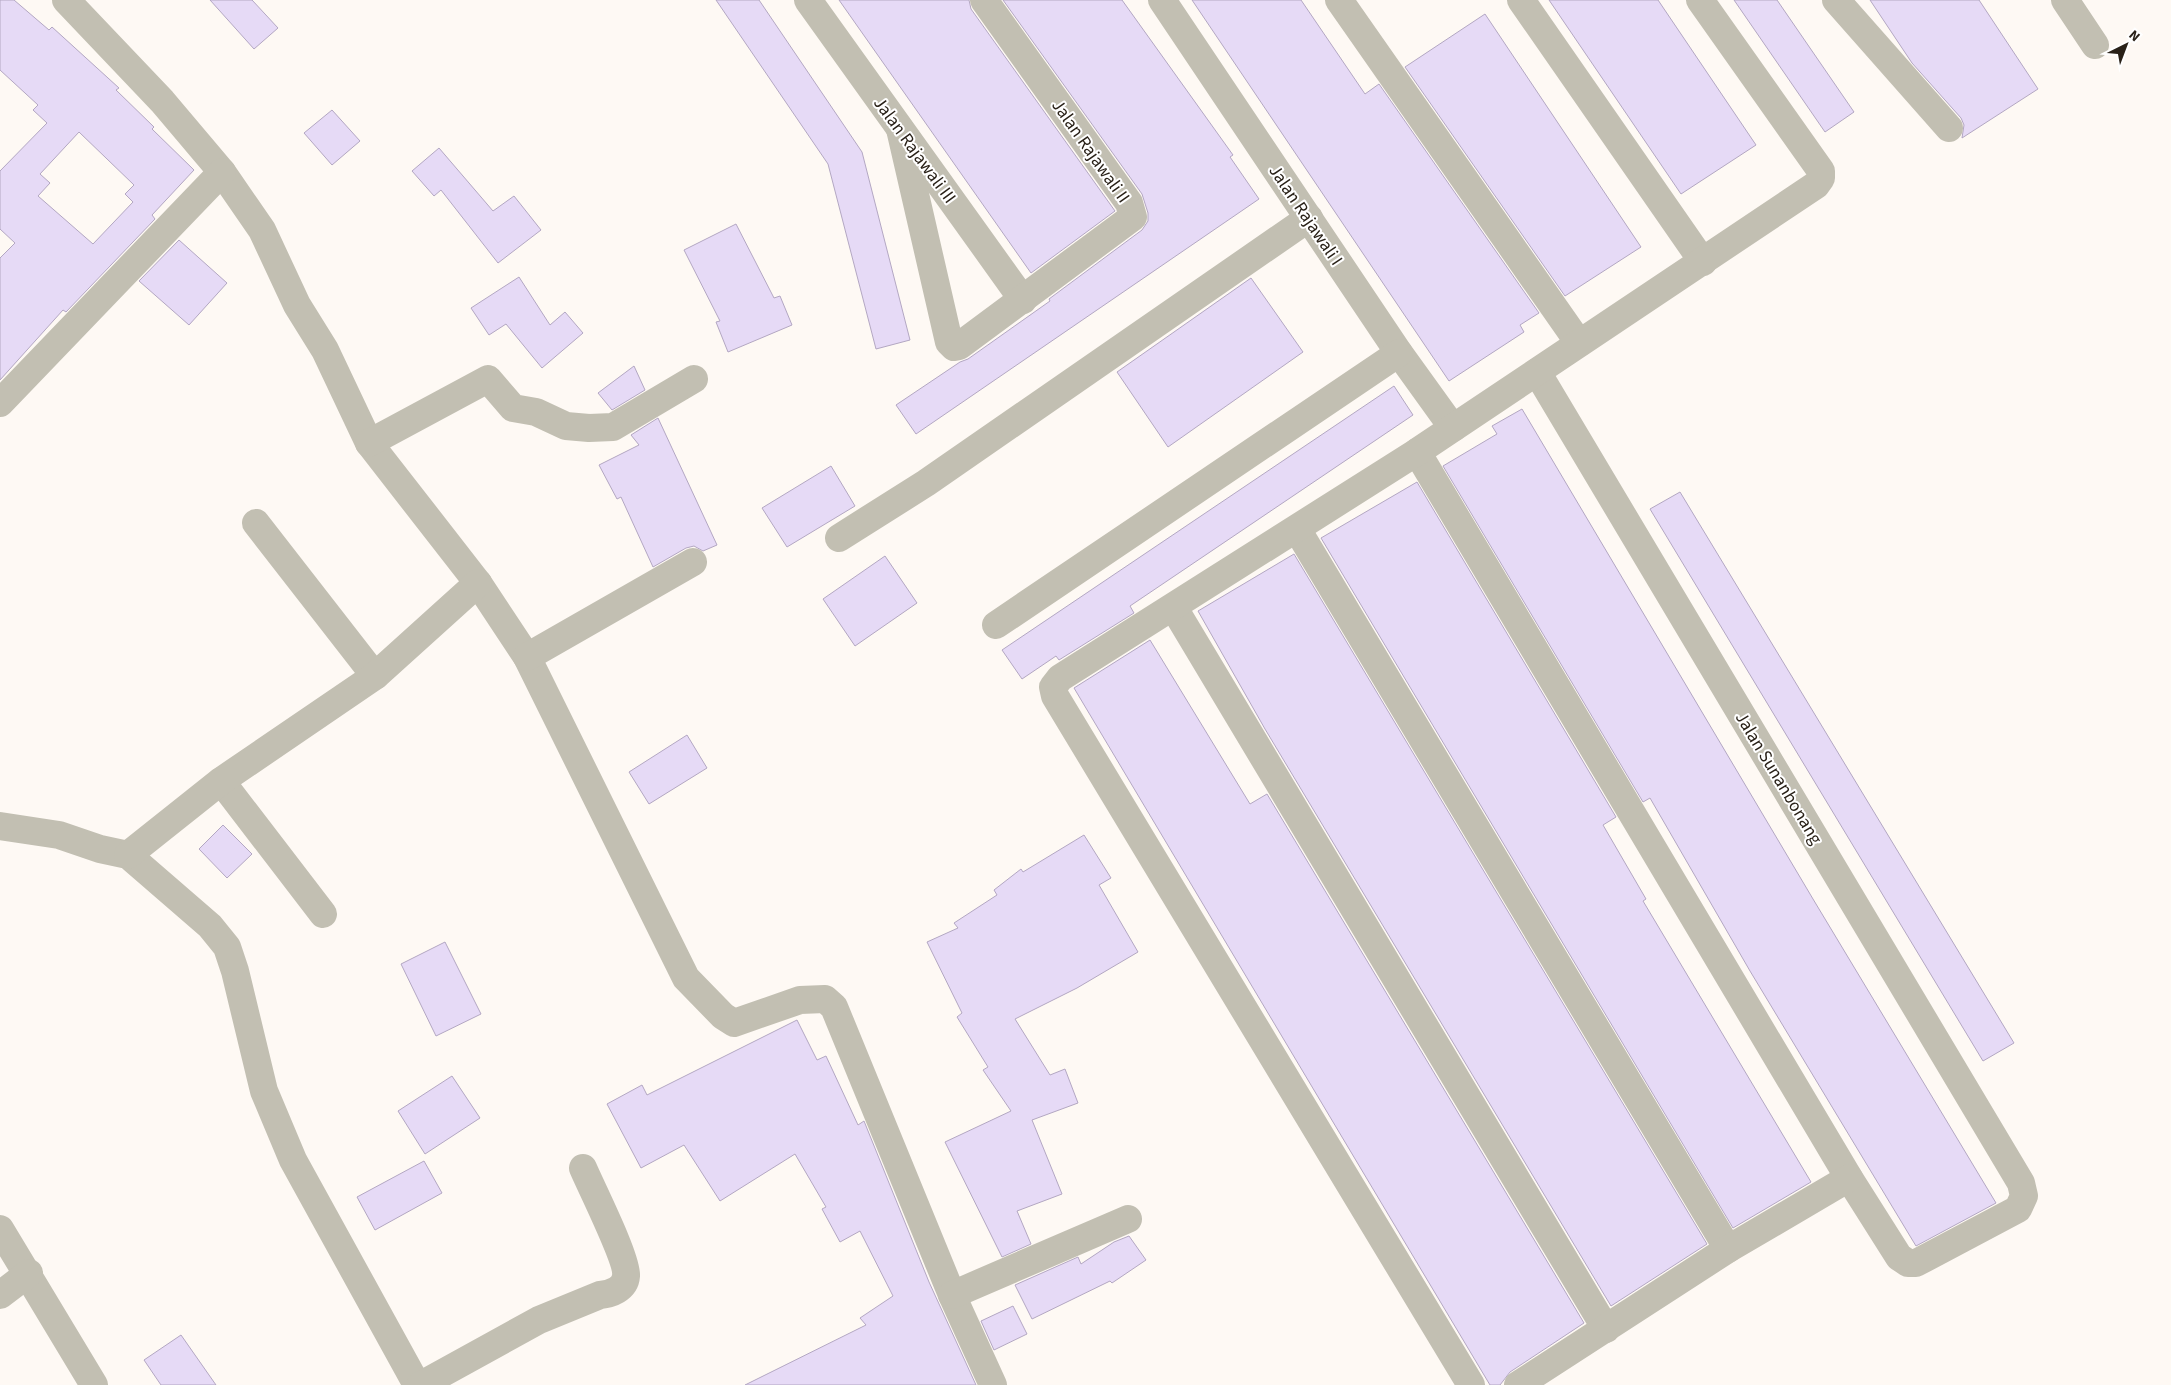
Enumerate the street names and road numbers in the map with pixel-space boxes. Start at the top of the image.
street label: Jalan Rajawali III [867,92,962,209]
street label: Jalan Rajawali II [1046,94,1136,208]
street label: Jalan Rajawali I [1263,160,1349,271]
street label: Jalan Sunanbonang [1729,707,1828,849]

